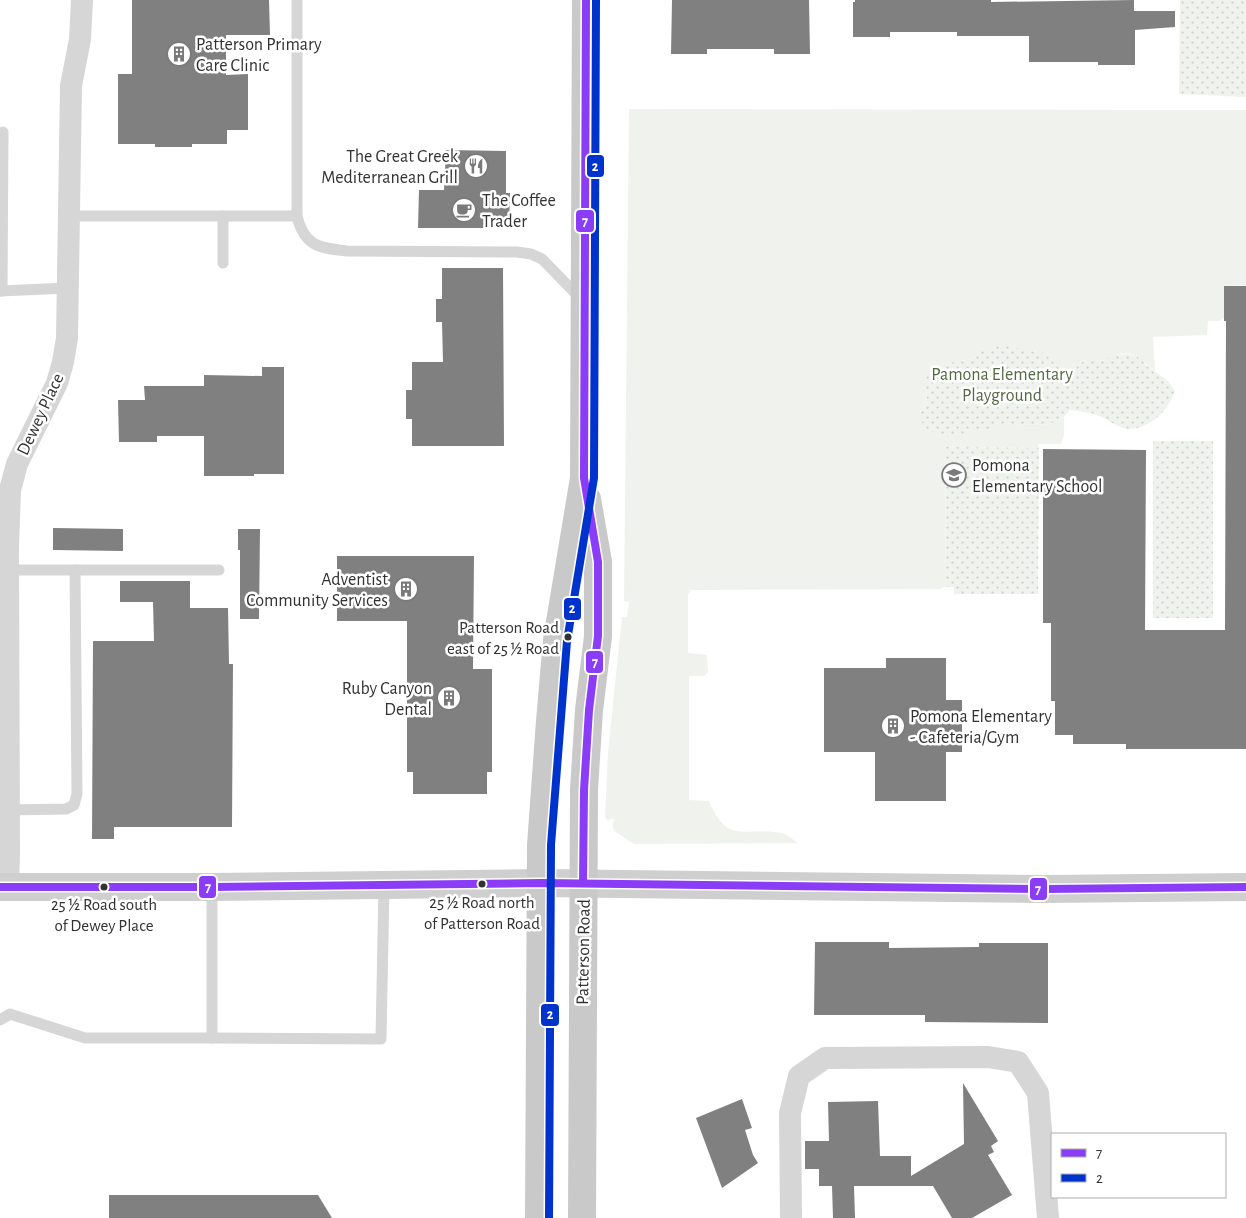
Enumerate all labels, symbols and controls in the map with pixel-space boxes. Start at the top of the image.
place label: Patterson Primary Care Clinic [196,36,322,75]
building icon: Patterson Primary Care Clinic [166,41,192,67]
place label: The Great Greek Mediterranean Grill [321,148,459,187]
restaurant icon: The Great Greek Mediterranean Grill [463,153,489,179]
line badge: 2 [586,154,605,178]
text: 2 [592,160,599,174]
place label: The Coffee Trader [482,192,556,231]
cafe icon: The Coffee Trader [451,197,477,223]
line badge: 7 [575,209,595,233]
text: 7 [582,215,588,229]
park label: Pamona Elementary Playground [931,366,1073,405]
street label: Dewey Place [14,371,68,458]
place label: Pomona Elementary School [972,457,1103,496]
school or university icon: Pomona Elementary School [941,462,967,488]
place label: Adventist Community Services [246,571,388,610]
building icon: Adventist Community Services [393,576,419,602]
line badge: 2 [563,597,582,621]
text: 2 [569,602,576,616]
place label: Patterson Road east of 25 ½ Road [447,619,559,657]
marker: Patterson Road east of 25 ½ Road [563,632,573,642]
line badge: 7 [585,650,604,674]
text: 7 [592,656,598,670]
place label: Ruby Canyon Dental [342,680,432,719]
building icon: Ruby Canyon Dental [436,685,462,711]
place label: Pomona Elementary - Cafeteria/Gym [910,708,1052,747]
building icon: Pomona Elementary - Cafeteria/Gym [880,713,906,739]
line badge: 7 [198,875,217,899]
line badge: 7 [1029,877,1048,901]
marker: 25 ½ Road north of Patterson Road [477,879,487,889]
text: 7 [205,881,211,895]
marker: 25 ½ Road south of Dewey Place [99,882,109,892]
text: 7 [1035,883,1041,897]
place label: 25 ½ Road north of Patterson Road [424,894,540,932]
place label: 25 ½ Road south of Dewey Place [51,896,157,935]
street label: Patterson Road [574,899,594,1005]
line badge: 2 [540,1003,560,1027]
text: 2 [547,1008,554,1022]
legend [1051,1133,1226,1198]
text: 7 [1096,1146,1102,1161]
text: 2 [1096,1171,1103,1186]

